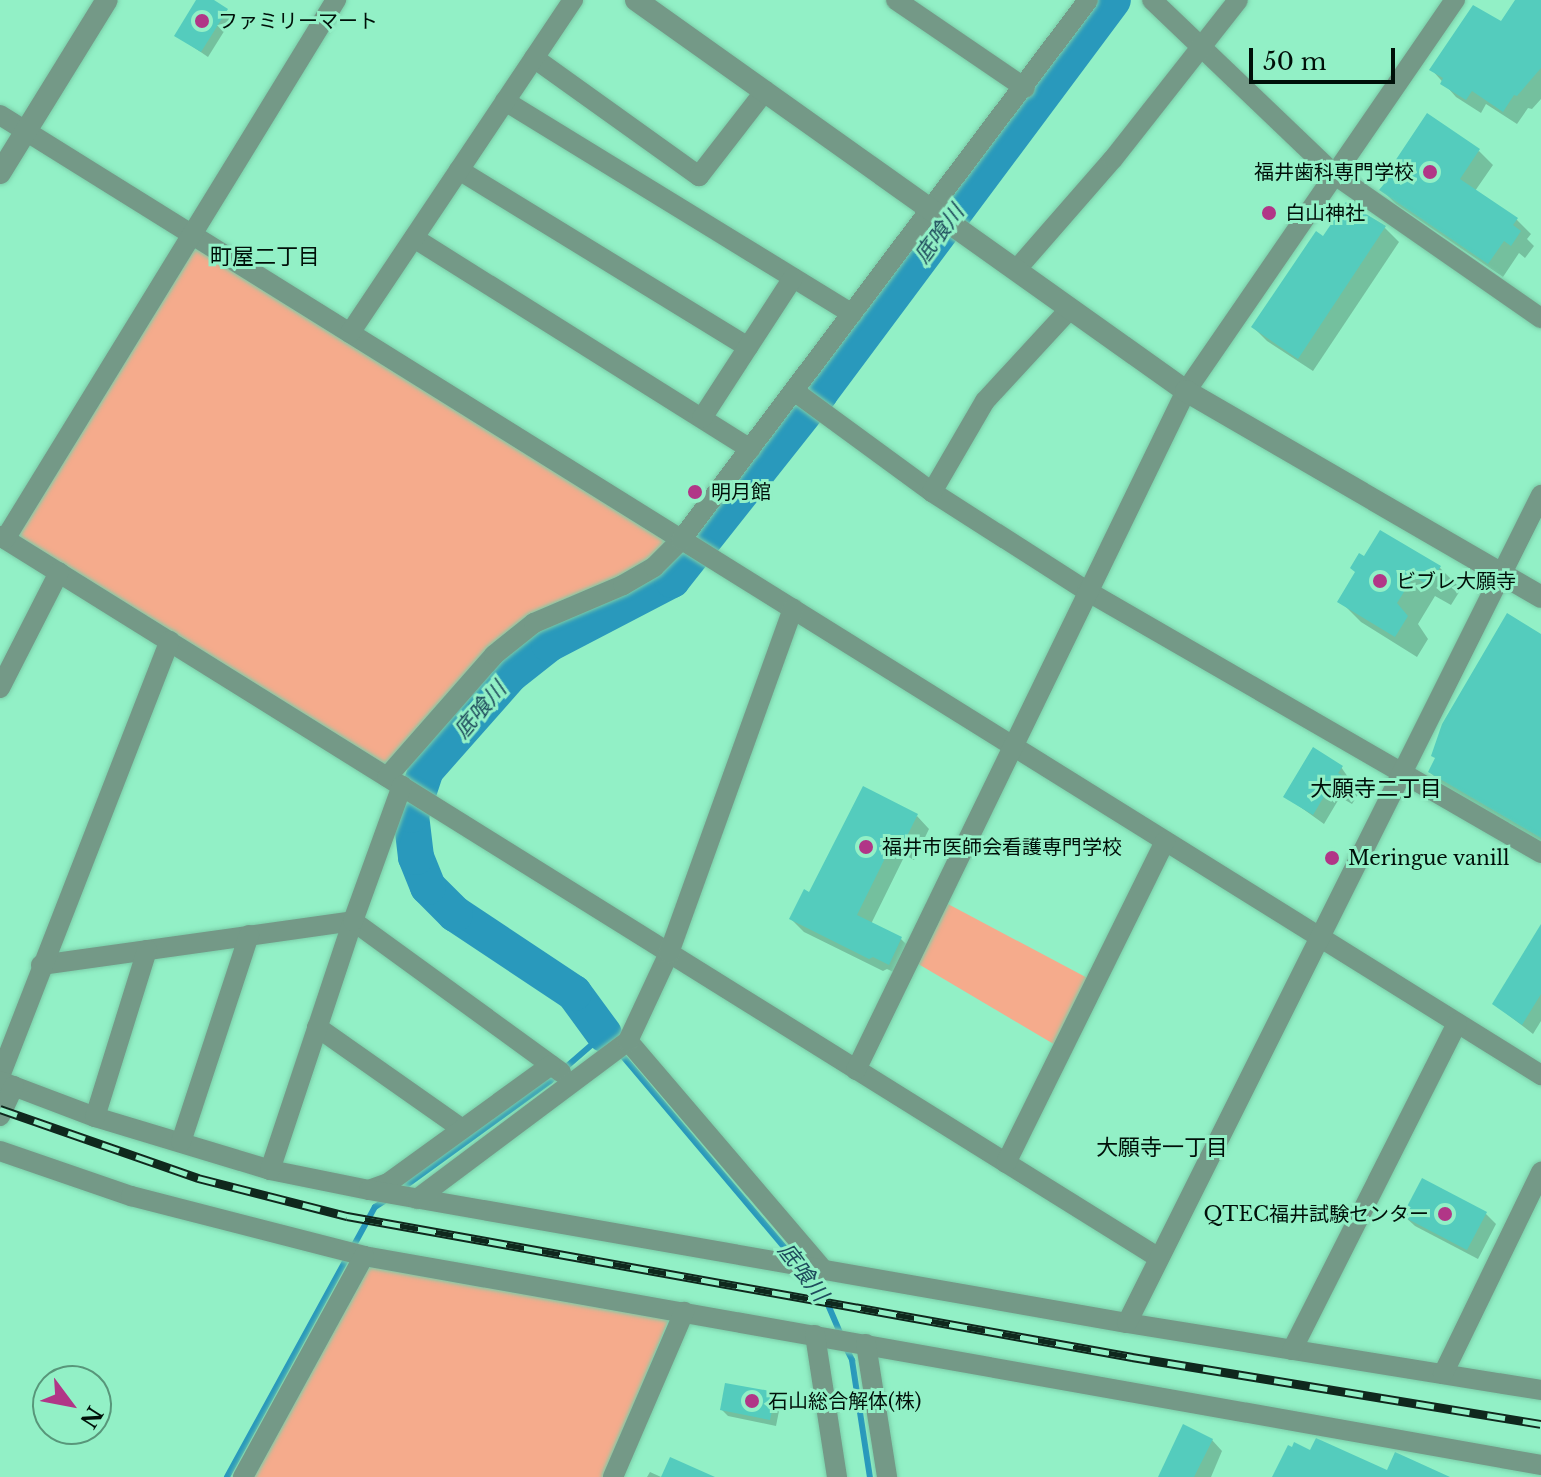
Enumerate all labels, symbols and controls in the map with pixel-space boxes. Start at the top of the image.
place label: ファミリーマート [218,9,378,33]
marker: ファミリーマート [193,12,211,30]
scale bar [1253,32,1399,82]
text: 50 m [1263,47,1326,76]
place label: 福井歯科専門学校 [1254,160,1414,184]
marker: 福井歯科専門学校 [1421,163,1439,181]
water label: 底喰川 [909,200,969,268]
place label: 白山神社 [1285,201,1365,225]
marker: 白山神社 [1260,204,1278,222]
district label: 町屋二丁目 [210,244,320,270]
place label: 明月館 [711,480,771,504]
marker: 明月館 [686,483,704,501]
place label: ビブレ大願寺 [1396,569,1516,593]
marker: ビブレ大願寺 [1371,572,1389,590]
water label: 底喰川 [448,676,512,744]
district label: 大願寺二丁目 [1310,776,1442,802]
place label: 福井市医師会看護専門学校 [882,835,1122,859]
marker: 福井市医師会看護専門学校 [857,838,875,856]
place label: Meringue vanill [1348,846,1510,870]
marker: Meringue vanill [1323,849,1341,867]
district label: 大願寺一丁目 [1096,1135,1228,1161]
place label: QTEC福井試験センター [1204,1202,1429,1226]
marker: QTEC福井試験センター [1436,1205,1454,1223]
water label: 底喰川 [773,1238,833,1306]
north arrow [32,1365,112,1445]
place label: 石山総合解体(株) [768,1389,921,1413]
marker: 石山総合解体(株) [743,1392,761,1410]
text: N [74,1401,108,1433]

